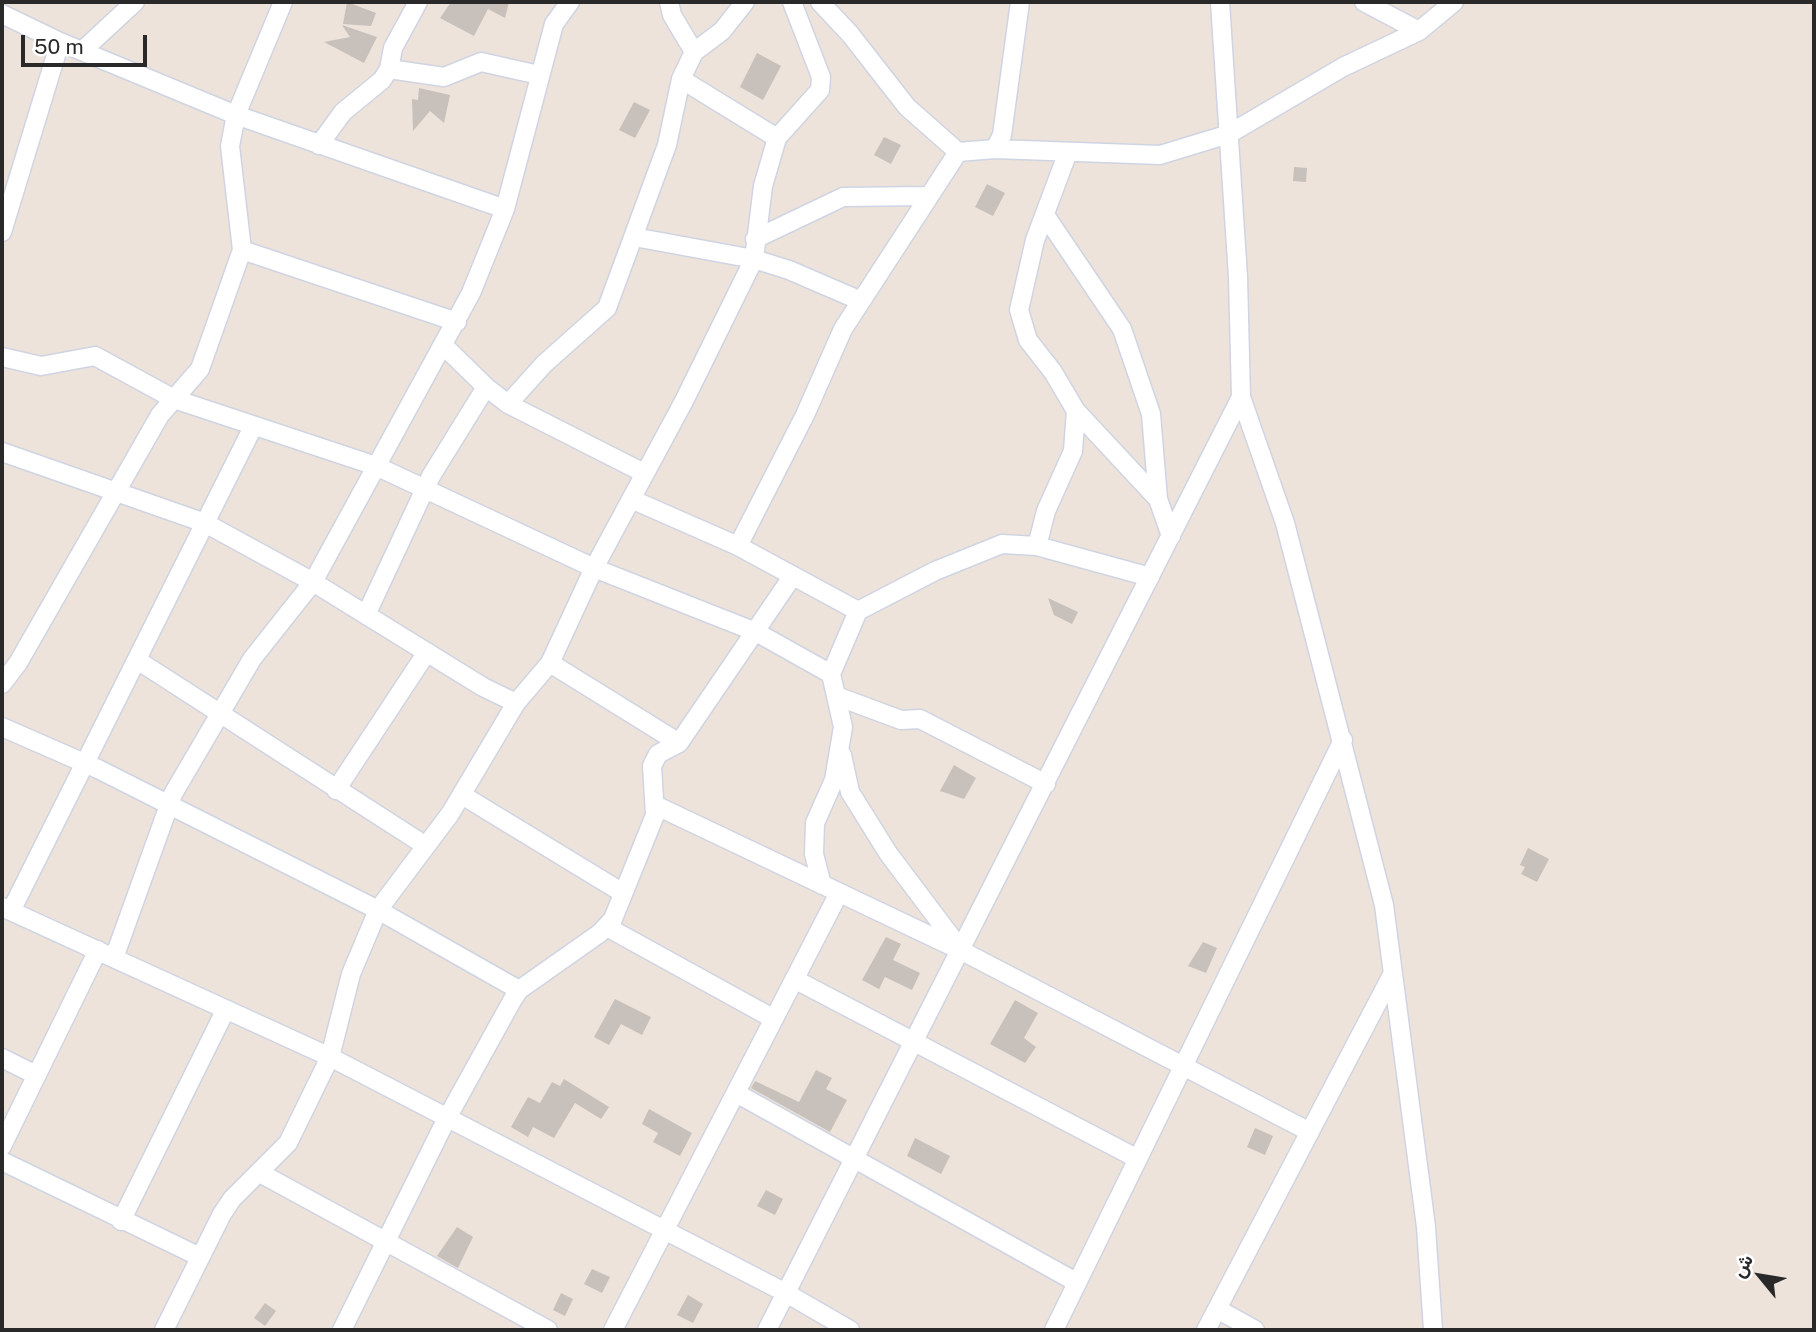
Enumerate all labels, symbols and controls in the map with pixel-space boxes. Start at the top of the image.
scale bar [24,21,150,65]
text: 50 m [34,34,84,59]
north arrow [1725,1241,1795,1311]
text: ش [1727,1250,1757,1281]

